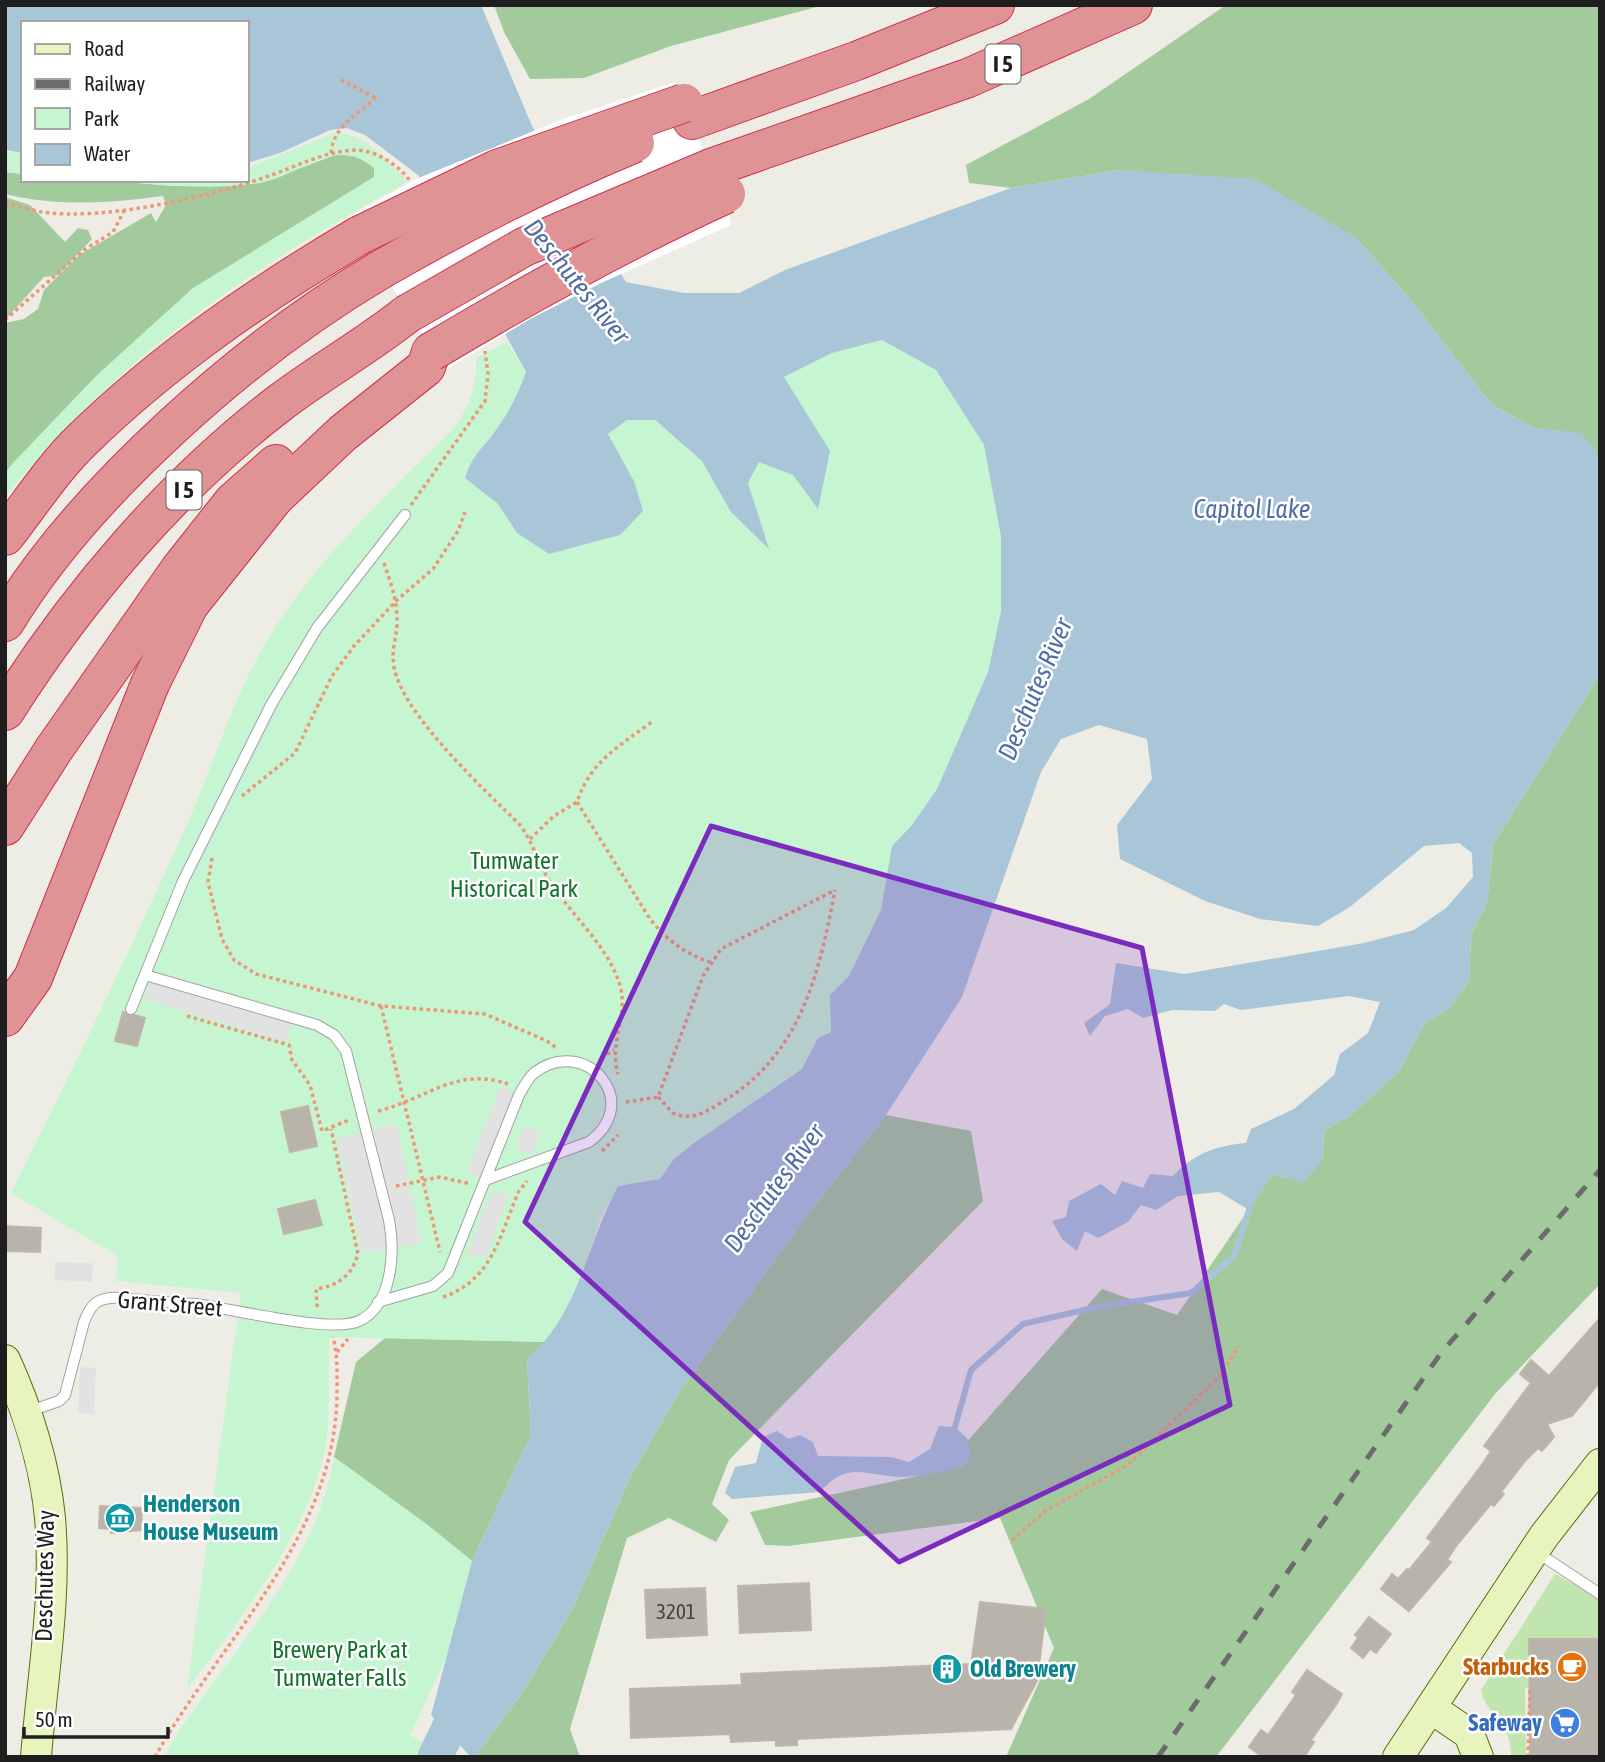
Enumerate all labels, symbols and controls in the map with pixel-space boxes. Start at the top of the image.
legend [21,21,248,182]
text: Road [84,36,124,60]
road number: I 5 [986,44,1020,83]
text: Railway [84,71,146,95]
text: Park [84,106,119,130]
text: Water [84,141,131,165]
water label: Deschutes River [518,213,637,350]
road number: I 5 [166,470,202,510]
water label: Capitol Lake [1194,494,1310,524]
water label: Deschutes River [992,612,1079,764]
park label: Tumwater Historical Park [450,847,579,902]
water label: Deschutes River [717,1117,831,1258]
street label: Grant Street [117,1285,224,1322]
place label: Henderson House Museum [143,1490,278,1545]
museum icon: Henderson House Museum [103,1501,137,1535]
street label: Deschutes Way [30,1510,59,1642]
house number: 3201 [656,1599,696,1623]
park label: Brewery Park at Tumwater Falls [272,1636,408,1691]
cafe icon: Starbucks [1555,1650,1589,1684]
building icon: Old Brewery [930,1652,964,1686]
place label: Starbucks [1463,1653,1550,1680]
place label: Old Brewery [970,1655,1076,1682]
scale bar [24,1696,168,1740]
supermarket icon: Safeway [1548,1706,1582,1740]
text: 50 m [35,1707,73,1731]
place label: Safeway [1468,1709,1542,1736]

